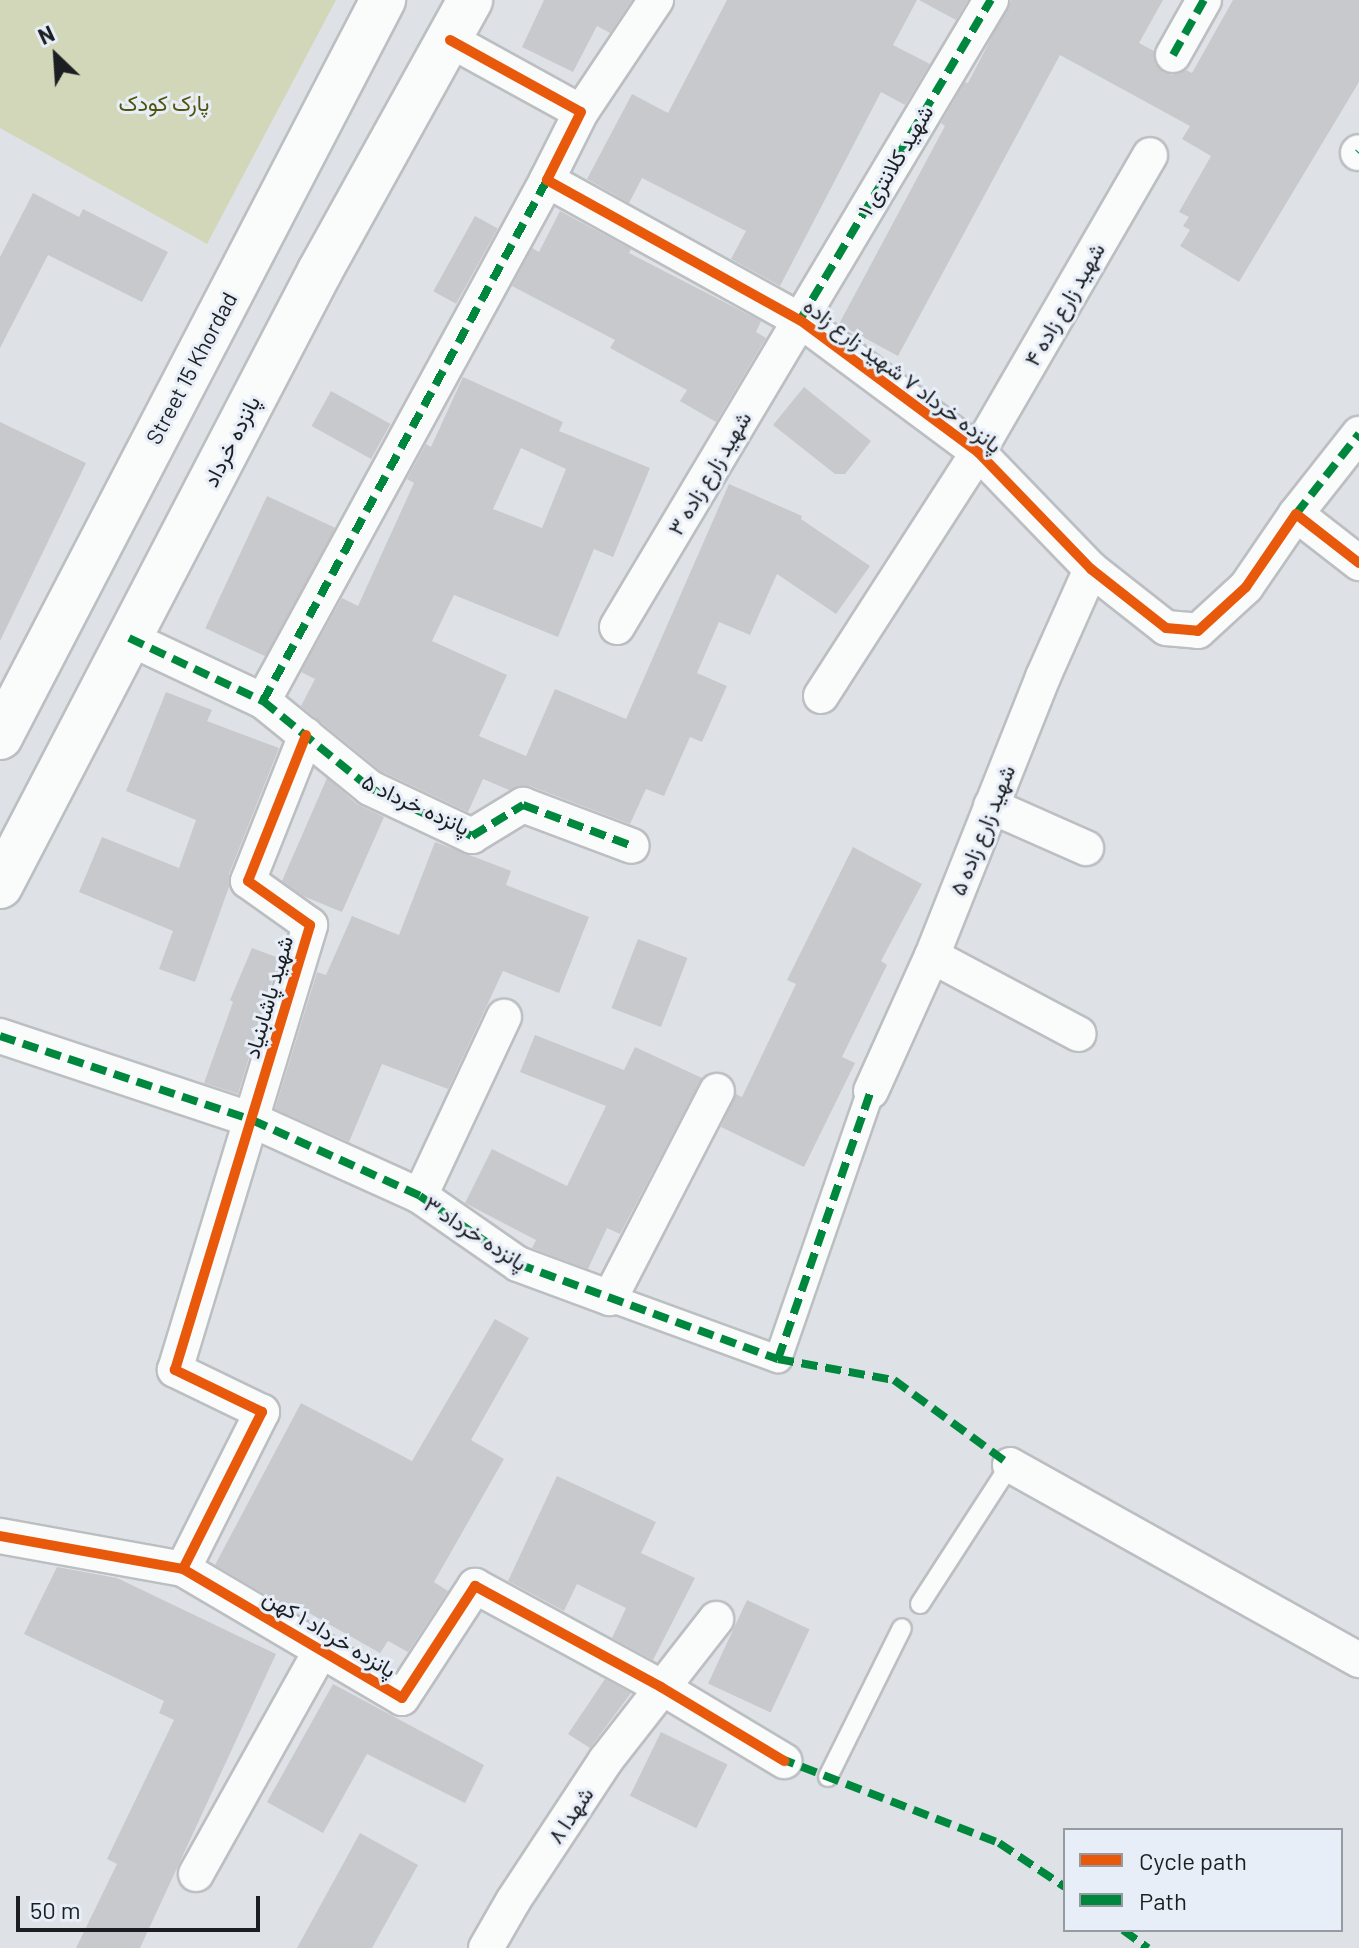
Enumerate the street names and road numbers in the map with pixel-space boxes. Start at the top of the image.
street label: شهید کلانتری ۱ [852,100,938,220]
street label: شهید زارع زاده ۴ [1018,238,1110,370]
street label: Street 15 Khordad [140,288,242,448]
street label: پانزده خرداد ۷ شهید زارع زاده [799,292,1007,458]
street label: پانزده خرداد [197,391,265,491]
street label: شهید زارع زاده ۳ [662,406,756,540]
street label: شهید زارع زاده ۵ [944,761,1020,899]
street label: پانزده خرداد ۵ [358,768,474,840]
street label: شهید پاشابنیاد [238,933,298,1061]
street label: پانزده خرداد ۳ [420,1190,532,1276]
street label: پانزده خرداد ۱ کهن [259,1583,401,1683]
street label: شهدا ۸ [542,1782,598,1848]

